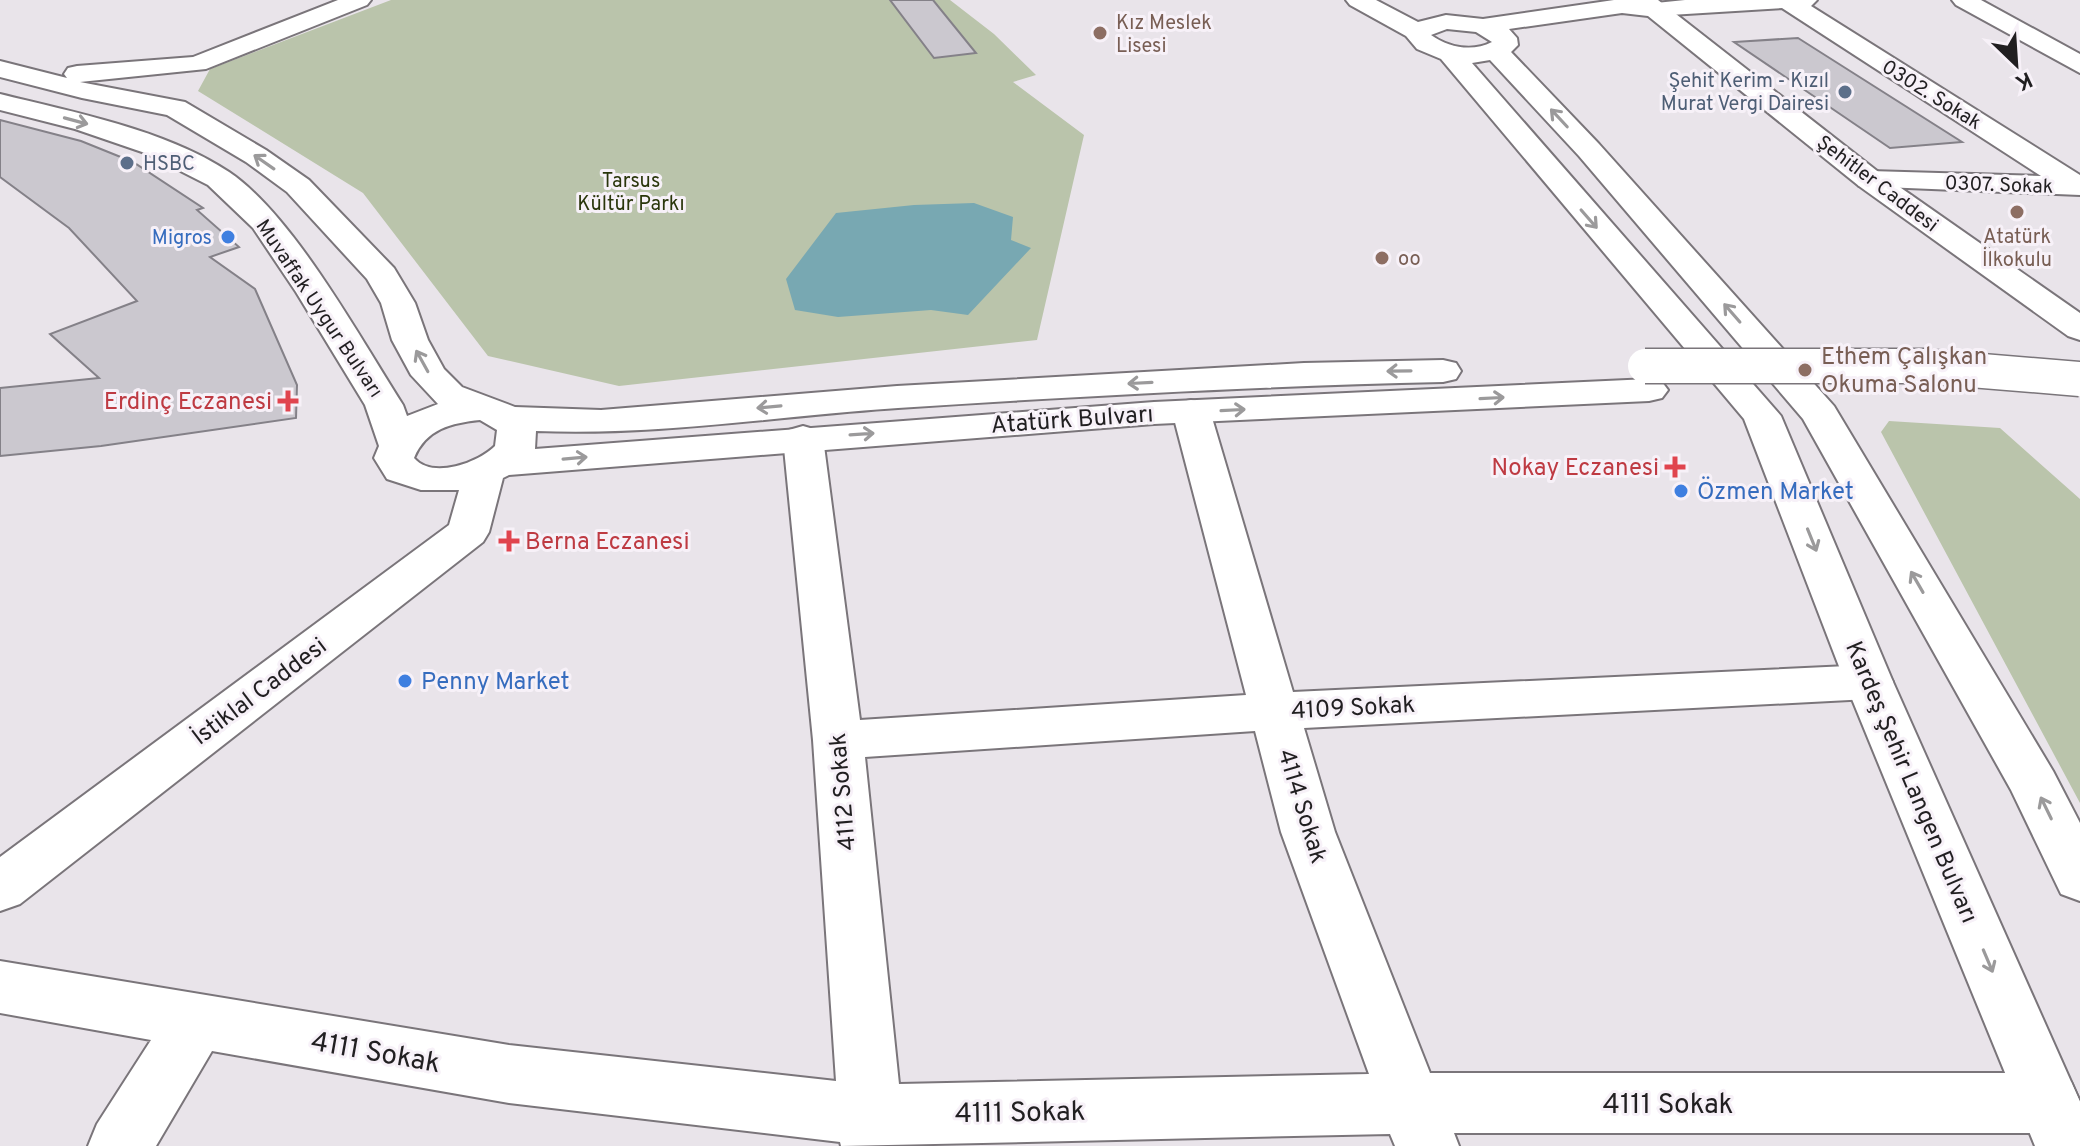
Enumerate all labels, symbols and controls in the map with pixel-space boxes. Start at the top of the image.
place label: Kız Meslek Lisesi [1116,11,1212,60]
marker: Kız Meslek Lisesi [1091,24,1109,42]
north arrow [1976,24,2056,104]
street label: 0302. Sokak [1876,55,1986,137]
text: K [2011,64,2036,95]
place label: Şehit Kerim - Kızıl Murat Vergi Dairesi [1661,69,1829,118]
marker: Şehit Kerim - Kızıl Murat Vergi Dairesi [1836,83,1854,101]
one-way arrow [1550,108,1569,128]
one-way arrow [62,114,88,129]
street label: Şehitler Caddesi [1811,130,1943,239]
place label: HSBC [143,152,195,178]
marker: HSBC [118,154,136,172]
one-way arrow [253,154,275,170]
park label: Tarsus Kültür Parkı [577,169,685,218]
street label: 0307. Sokak [1944,171,2054,201]
marker: Atatürk İlkokulu [2008,203,2026,221]
one-way arrow [1580,208,1598,228]
street label: Muvaffak Uygur Bulvarı [249,215,388,403]
place label: Atatürk İlkokulu [1982,225,2052,274]
place label: Migros [152,226,212,252]
marker: Migros [219,228,237,246]
place label: oo [1398,247,1421,273]
marker: oo [1373,249,1391,267]
one-way arrow [1723,303,1741,323]
place label: Ethem Çalışkan Okuma Salonu [1821,343,1987,401]
one-way arrow [414,350,429,374]
marker: Ethem Çalışkan Okuma Salonu [1796,361,1814,379]
one-way arrow [1386,364,1413,379]
one-way arrow [1127,376,1154,391]
place label: Erdinç Eczanesi [104,388,272,418]
one-way arrow [1478,390,1505,405]
marker: Erdinç Eczanesi [279,392,297,410]
one-way arrow [756,400,783,415]
street label: Atatürk Bulvarı [990,400,1154,442]
one-way arrow [1219,402,1246,417]
one-way arrow [848,426,875,441]
one-way arrow [561,450,587,465]
place label: Nokay Eczanesi [1491,454,1659,484]
marker: Nokay Eczanesi [1666,458,1684,476]
place label: Özmen Market [1697,476,1854,508]
marker: Özmen Market [1672,482,1690,500]
one-way arrow [1805,527,1820,552]
place label: Berna Eczanesi [525,528,689,558]
marker: Berna Eczanesi [500,532,518,550]
one-way arrow [1909,571,1925,594]
street label: İstiklal Caddesi [186,631,334,753]
street label: Kardeş Şehir Langen Bulvarı [1837,637,1983,928]
place label: Penny Market [421,668,569,698]
marker: Penny Market [396,672,414,690]
street label: 4109 Sokak [1290,691,1416,727]
street label: 4112 Sokak [824,732,864,852]
street label: 4114 Sokak [1270,746,1333,867]
one-way arrow [2038,796,2053,820]
one-way arrow [1981,949,1996,973]
street label: 4111 Sokak [308,1025,443,1083]
street label: 4111 Sokak [1603,1088,1733,1124]
street label: 4111 Sokak [954,1095,1086,1133]

